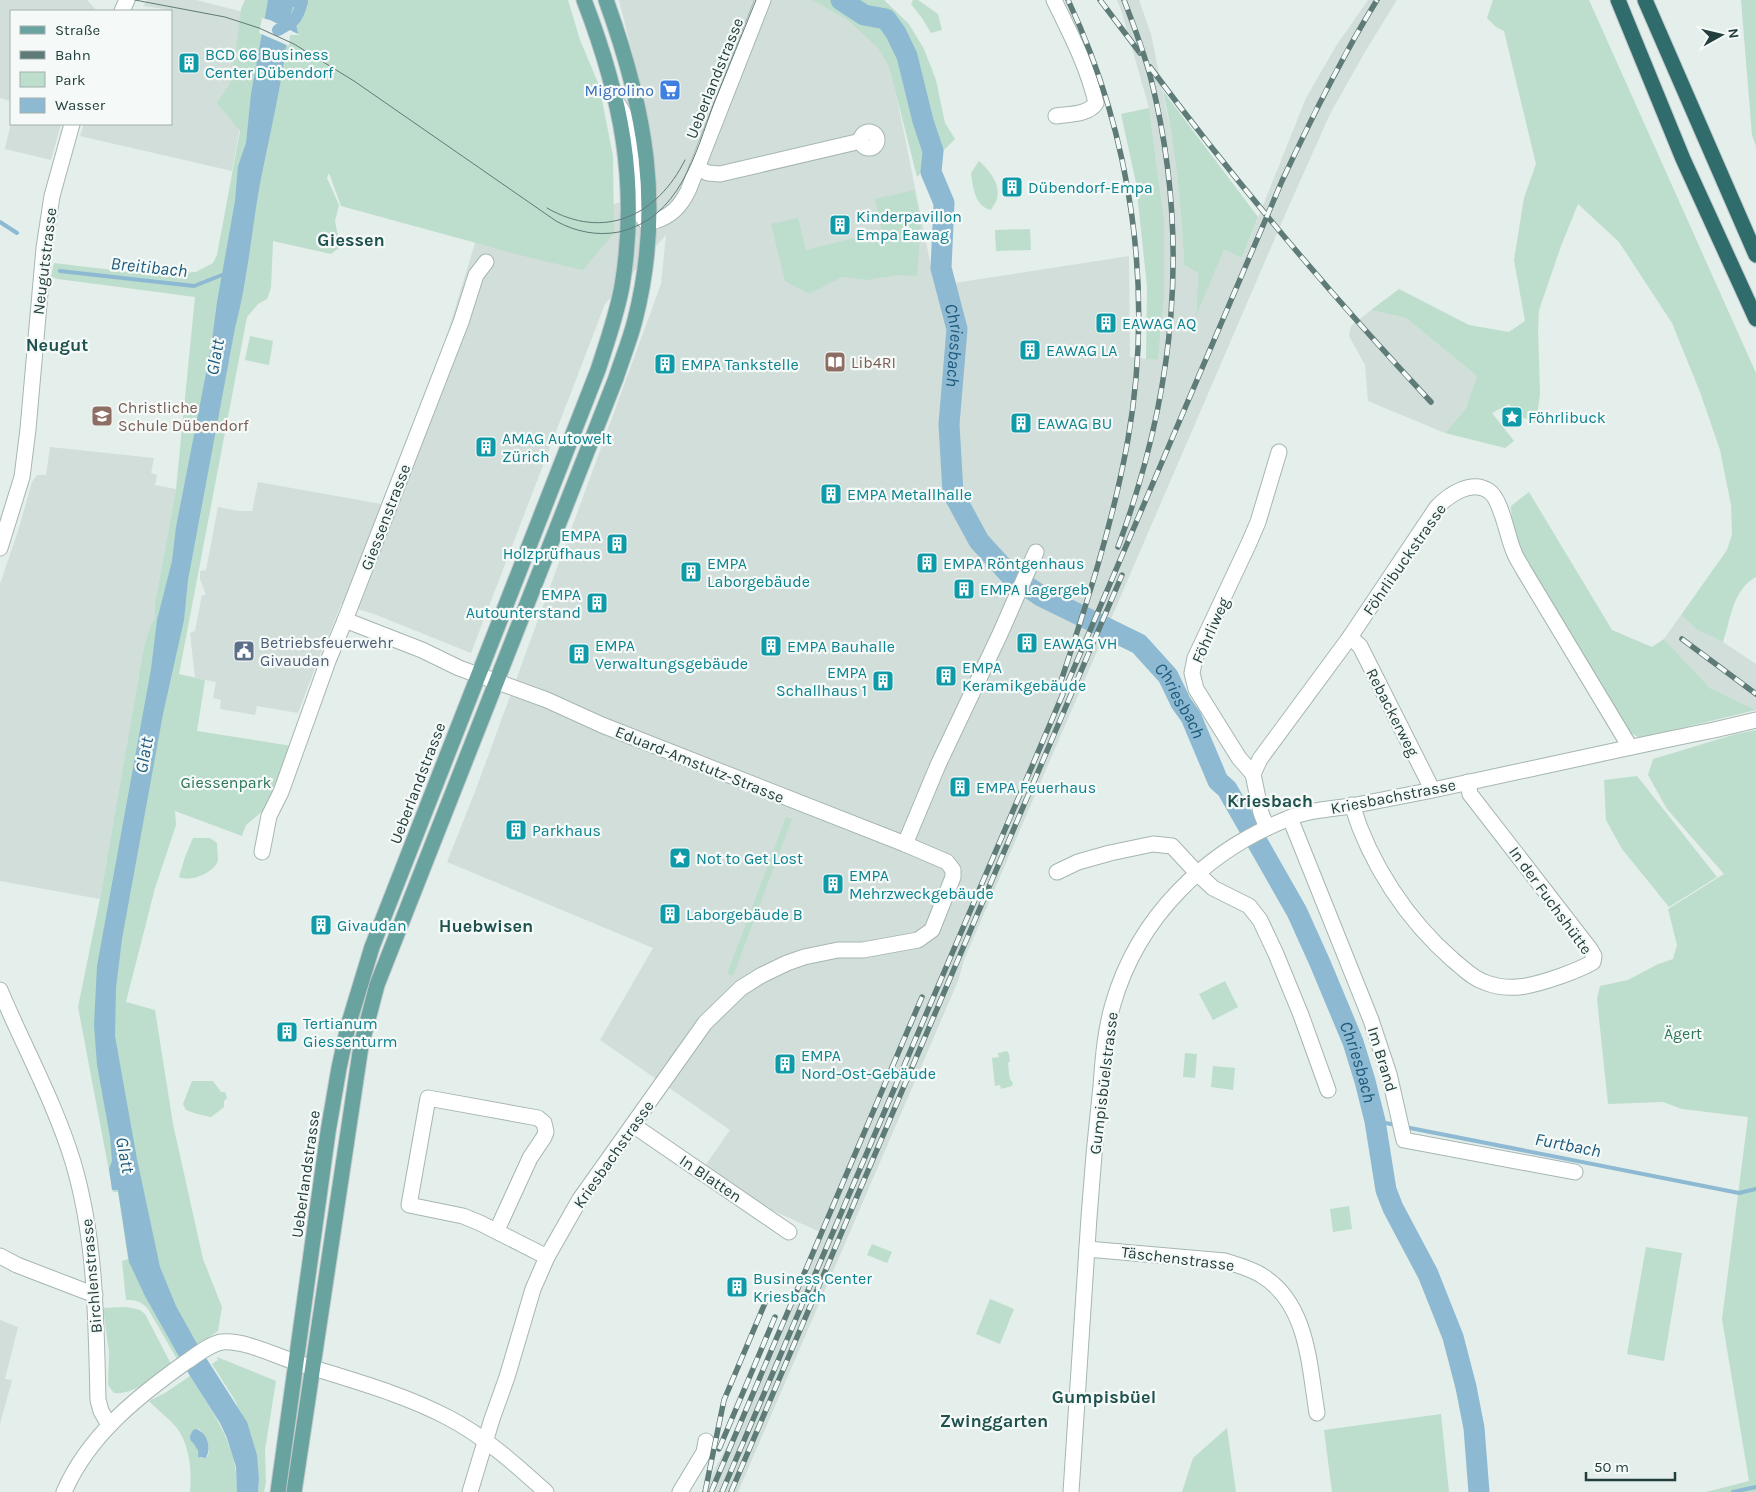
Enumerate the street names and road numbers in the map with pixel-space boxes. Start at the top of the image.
street label: Ueberlandstrasse [682,15,747,141]
street label: Neugutstrasse [29,206,60,316]
street label: Giessenstrasse [357,461,414,573]
street label: Föhrlibuckstrasse [1359,500,1450,619]
street label: Föhrliweg [1187,594,1233,666]
street label: Rebackerweg [1362,665,1423,759]
street label: Ueberlandstrasse [386,720,449,847]
street label: Eduard-Amstutz-Strasse [613,722,787,807]
street label: Kriesbachstrasse [1329,775,1457,818]
street label: In der Fuchshütte [1505,843,1596,958]
street label: Gumpisbüelstrasse [1085,1011,1122,1155]
street label: Im Brand [1364,1024,1401,1094]
street label: Kriesbachstrasse [569,1097,658,1212]
street label: Ueberlandstrasse [287,1109,324,1239]
street label: In Blatten [676,1151,745,1206]
street label: Birchlenstrasse [77,1218,106,1334]
street label: Täschenstrasse [1120,1242,1236,1275]

